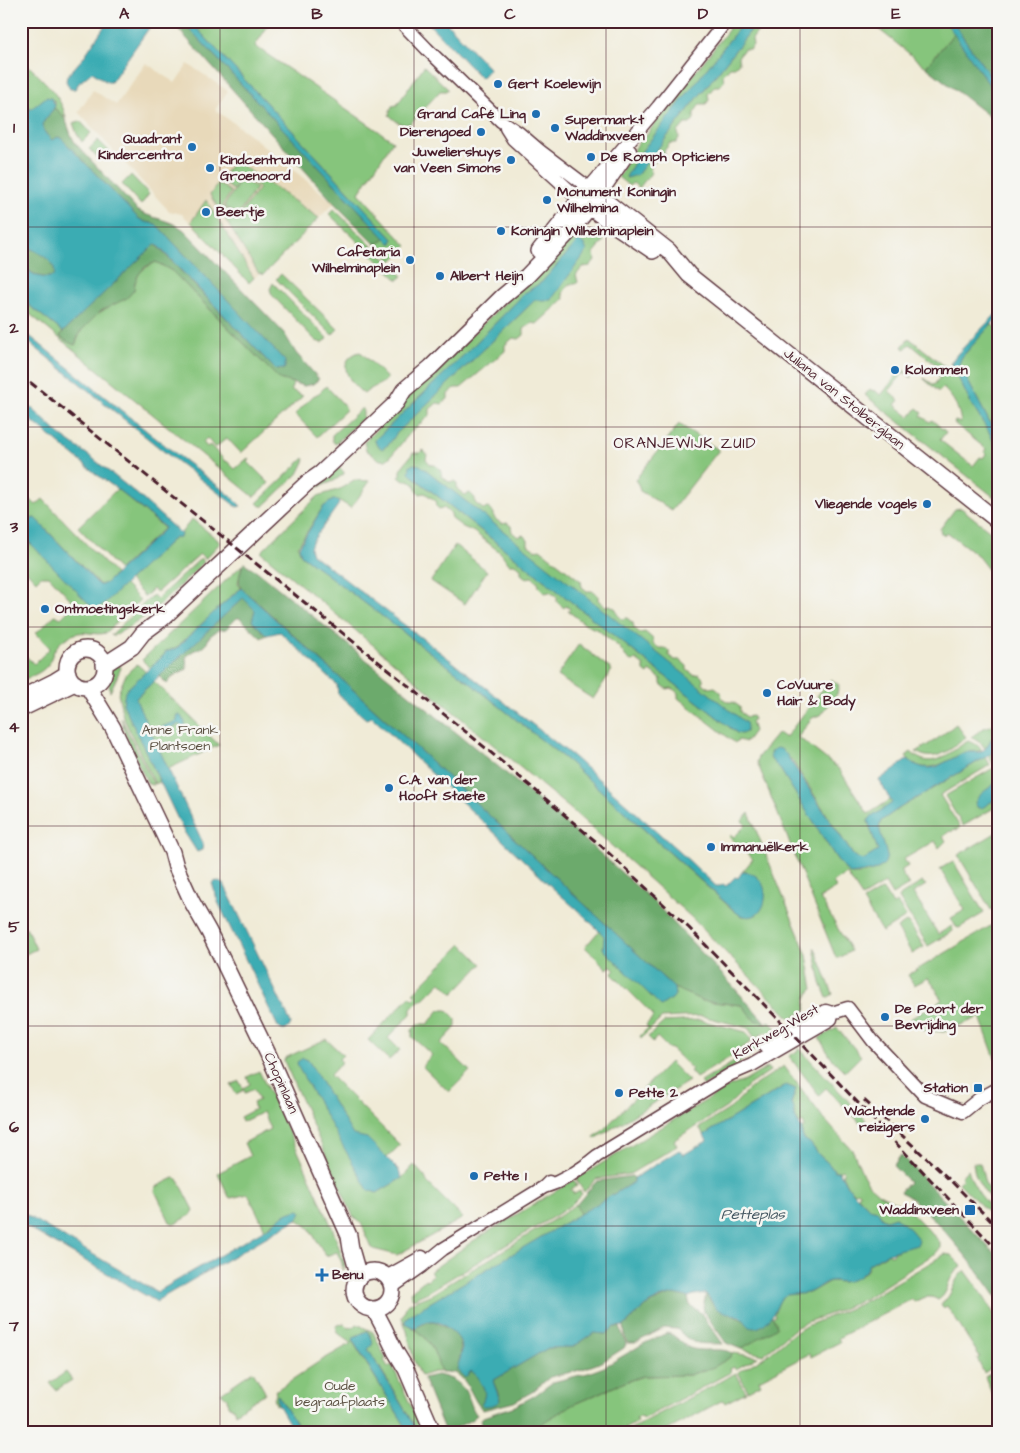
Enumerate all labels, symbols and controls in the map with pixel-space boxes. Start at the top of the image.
text: A [119,3,130,25]
text: B [311,3,323,25]
text: C [504,3,516,25]
text: D [698,3,709,25]
text: E [891,3,901,25]
place label: Gert Koelewijn [508,74,601,94]
marker: Gert Koelewijn [492,78,504,90]
place label: Grand Café Linq [417,104,527,124]
marker: Grand Café Linq [530,108,542,120]
place label: Supermarkt Waddinxveen [564,110,645,146]
text: 1 [13,117,16,139]
place label: Dierengoed [400,122,472,143]
marker: Supermarkt Waddinxveen [549,122,561,134]
marker: Dierengoed [475,126,487,138]
place label: Quadrant Kindercentra [98,129,183,165]
marker: Quadrant Kindercentra [186,141,198,153]
place label: Juweliershuys van Veen Simons [394,142,501,178]
place label: De Romph Opticiens [601,147,730,167]
place label: Kindcentrum Groenoord [220,150,301,186]
marker: De Romph Opticiens [585,151,597,163]
marker: Juweliershuys van Veen Simons [505,154,517,166]
marker: Kindcentrum Groenoord [204,162,216,174]
place label: Monument Koningin Wilhelmina [556,182,676,218]
marker: Monument Koningin Wilhelmina [541,194,553,206]
place label: Beertje [216,202,265,222]
marker: Beertje [200,206,212,218]
place label: Koningin Wilhelminaplein [511,221,653,242]
marker: Koningin Wilhelminaplein [495,225,507,237]
place label: Cafetaria Wilhelminaplein [311,242,401,278]
marker: Cafetaria Wilhelminaplein [404,254,416,266]
place label: Albert Heijn [450,266,523,286]
marker: Albert Heijn [434,270,446,282]
text: 2 [8,317,19,339]
street label: Juliana van Stolberglaan [779,344,909,454]
place label: Kolommen [905,360,968,380]
marker: Kolommen [889,364,901,376]
district label: ORANJEWIJK ZUID [613,433,757,454]
place label: Vliegende vogels [814,494,917,515]
marker: Vliegende vogels [921,498,933,510]
text: 3 [9,516,19,538]
place label: Ontmoetingskerk [55,599,165,620]
marker: Ontmoetingskerk [39,603,51,615]
place label: CoVuure Hair & Body [777,675,856,711]
marker: CoVuure Hair & Body [761,687,773,699]
text: 4 [9,716,20,738]
park label: Anne Frank Plantsoen [142,720,219,756]
place label: C.A. van der Hooft Staete [399,770,486,806]
marker: C.A. van der Hooft Staete [383,782,395,794]
place label: Immanuëlkerk [721,837,809,857]
marker: Immanuëlkerk [705,841,717,853]
text: 5 [8,916,20,938]
street label: Kerkweg-West [729,999,823,1065]
place label: De Poort der Bevrijding [895,999,984,1036]
marker: De Poort der Bevrijding [879,1011,891,1023]
street label: Chopinlaan [259,1049,303,1117]
place label: Station [923,1078,968,1098]
marker: Station [972,1082,984,1094]
place label: Pette 2 [629,1083,679,1103]
marker: Pette 2 [613,1087,625,1099]
place label: Wachtende reizigers [843,1101,915,1138]
marker: Wachtende reizigers [919,1113,931,1125]
text: 6 [9,1116,19,1138]
place label: Pette 1 [484,1166,527,1186]
marker: Pette 1 [468,1170,480,1182]
place label: Waddinxveen [878,1200,959,1220]
marker: Waddinxveen [963,1203,977,1217]
water label: Petteplas [721,1204,786,1225]
place label: Benu [332,1265,364,1285]
marker: Benu [316,1269,328,1281]
text: 7 [8,1315,19,1337]
park label: Oude begraafplaats [295,1376,385,1412]

